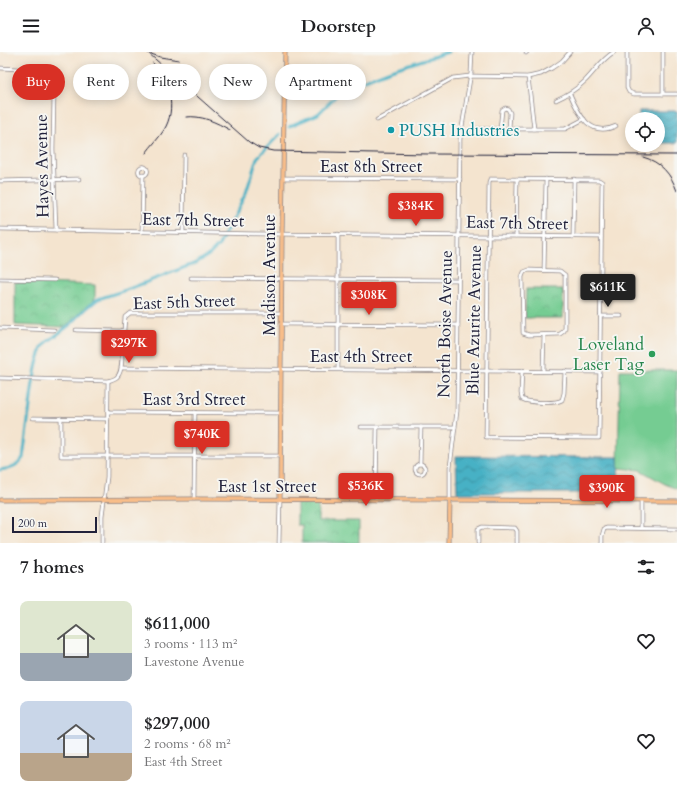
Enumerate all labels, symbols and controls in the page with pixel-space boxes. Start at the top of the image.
text: Doorstep [301,14,376,39]
icon: menu [20,15,42,37]
icon: person [635,15,657,37]
chip: Buy [12,64,65,100]
chip: Rent [73,64,129,100]
chip: Filters [137,64,201,100]
chip: New [209,64,267,100]
chip: Apartment [275,64,366,100]
map controls [625,112,665,152]
button: locate [625,112,665,152]
street label: Hayes Avenue [30,114,54,218]
place label: PUSH Industries [399,119,520,142]
marker: PUSH Industries [386,125,396,135]
street label: East 8th Street [320,155,423,178]
pin: $384K [388,193,444,227]
text: $384K [397,197,435,215]
street label: East 7th Street [142,208,245,232]
street label: East 7th Street [466,211,569,235]
street label: Madison Avenue [258,214,281,336]
street label: Blue Azurite Avenue [461,245,487,395]
street label: North Boise Avenue [432,250,458,398]
pin: $611K [580,274,636,308]
text: $611K [589,278,627,296]
pin: $308K [341,282,397,316]
text: $308K [350,286,388,304]
street label: East 5th Street [132,289,236,315]
pin: $297K [101,330,157,364]
place label: Loveland Laser Tag [573,333,644,376]
text: $297K [110,334,148,352]
street label: East 4th Street [310,345,413,368]
marker: Loveland Laser Tag [647,349,657,359]
street label: East 3rd Street [143,388,246,411]
pin: $740K [174,421,230,455]
text: $740K [183,425,221,443]
pin: $536K [338,473,394,507]
street label: East 1st Street [218,475,317,498]
pin: $390K [579,475,635,509]
text: $536K [347,477,385,495]
text: $390K [588,479,626,497]
scale bar [12,515,97,534]
text: 200 m [18,516,47,531]
text: 7 homes [20,556,84,579]
icon: filters [635,556,657,578]
text: $611,000 [144,612,210,635]
icon: home [52,617,100,665]
icon: heart [635,630,657,652]
text: 3 rooms · 113 m² [144,635,237,653]
text: Lavestone Avenue [144,653,244,671]
text: $297,000 [144,712,210,735]
icon: home [52,717,100,765]
icon: heart [635,730,657,752]
text: 2 rooms · 68 m² [144,735,231,753]
text: East 4th Street [144,753,222,771]

